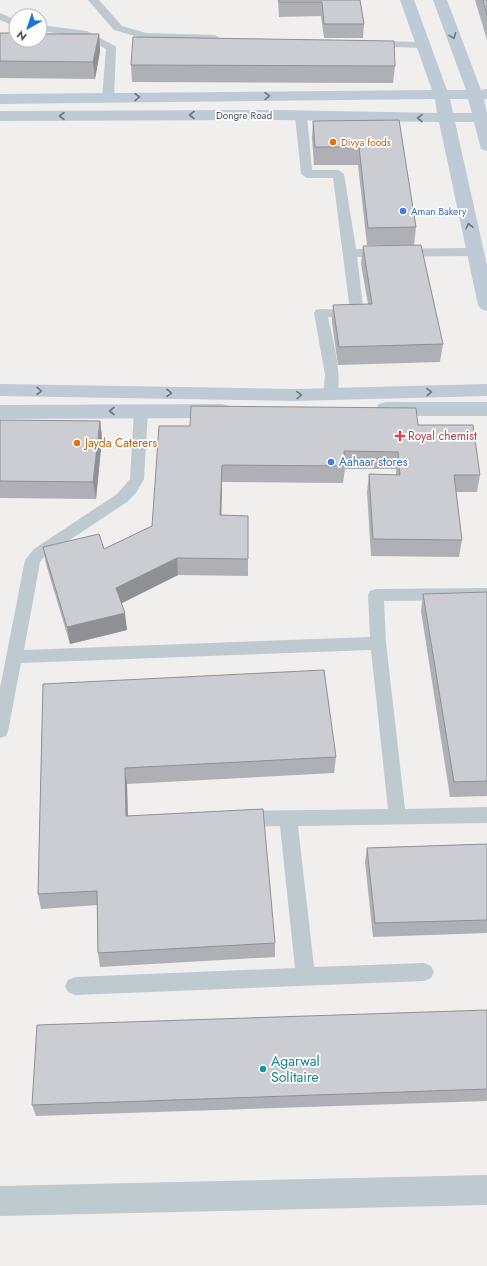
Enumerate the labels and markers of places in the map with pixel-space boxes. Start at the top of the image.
place label: Divya foods [341,135,391,150]
marker: Divya foods [328,137,338,147]
place label: Aman Bakery [411,204,467,219]
marker: Aman Bakery [398,206,408,216]
place label: Royal chemist [408,427,477,445]
marker: Royal chemist [395,431,405,441]
place label: Jayda Caterers [83,434,157,452]
marker: Jayda Caterers [72,438,82,448]
place label: Aahaar stores [339,453,408,471]
marker: Aahaar stores [326,457,336,467]
place label: Agarwal Solitaire [271,1051,320,1087]
marker: Agarwal Solitaire [258,1064,268,1074]

